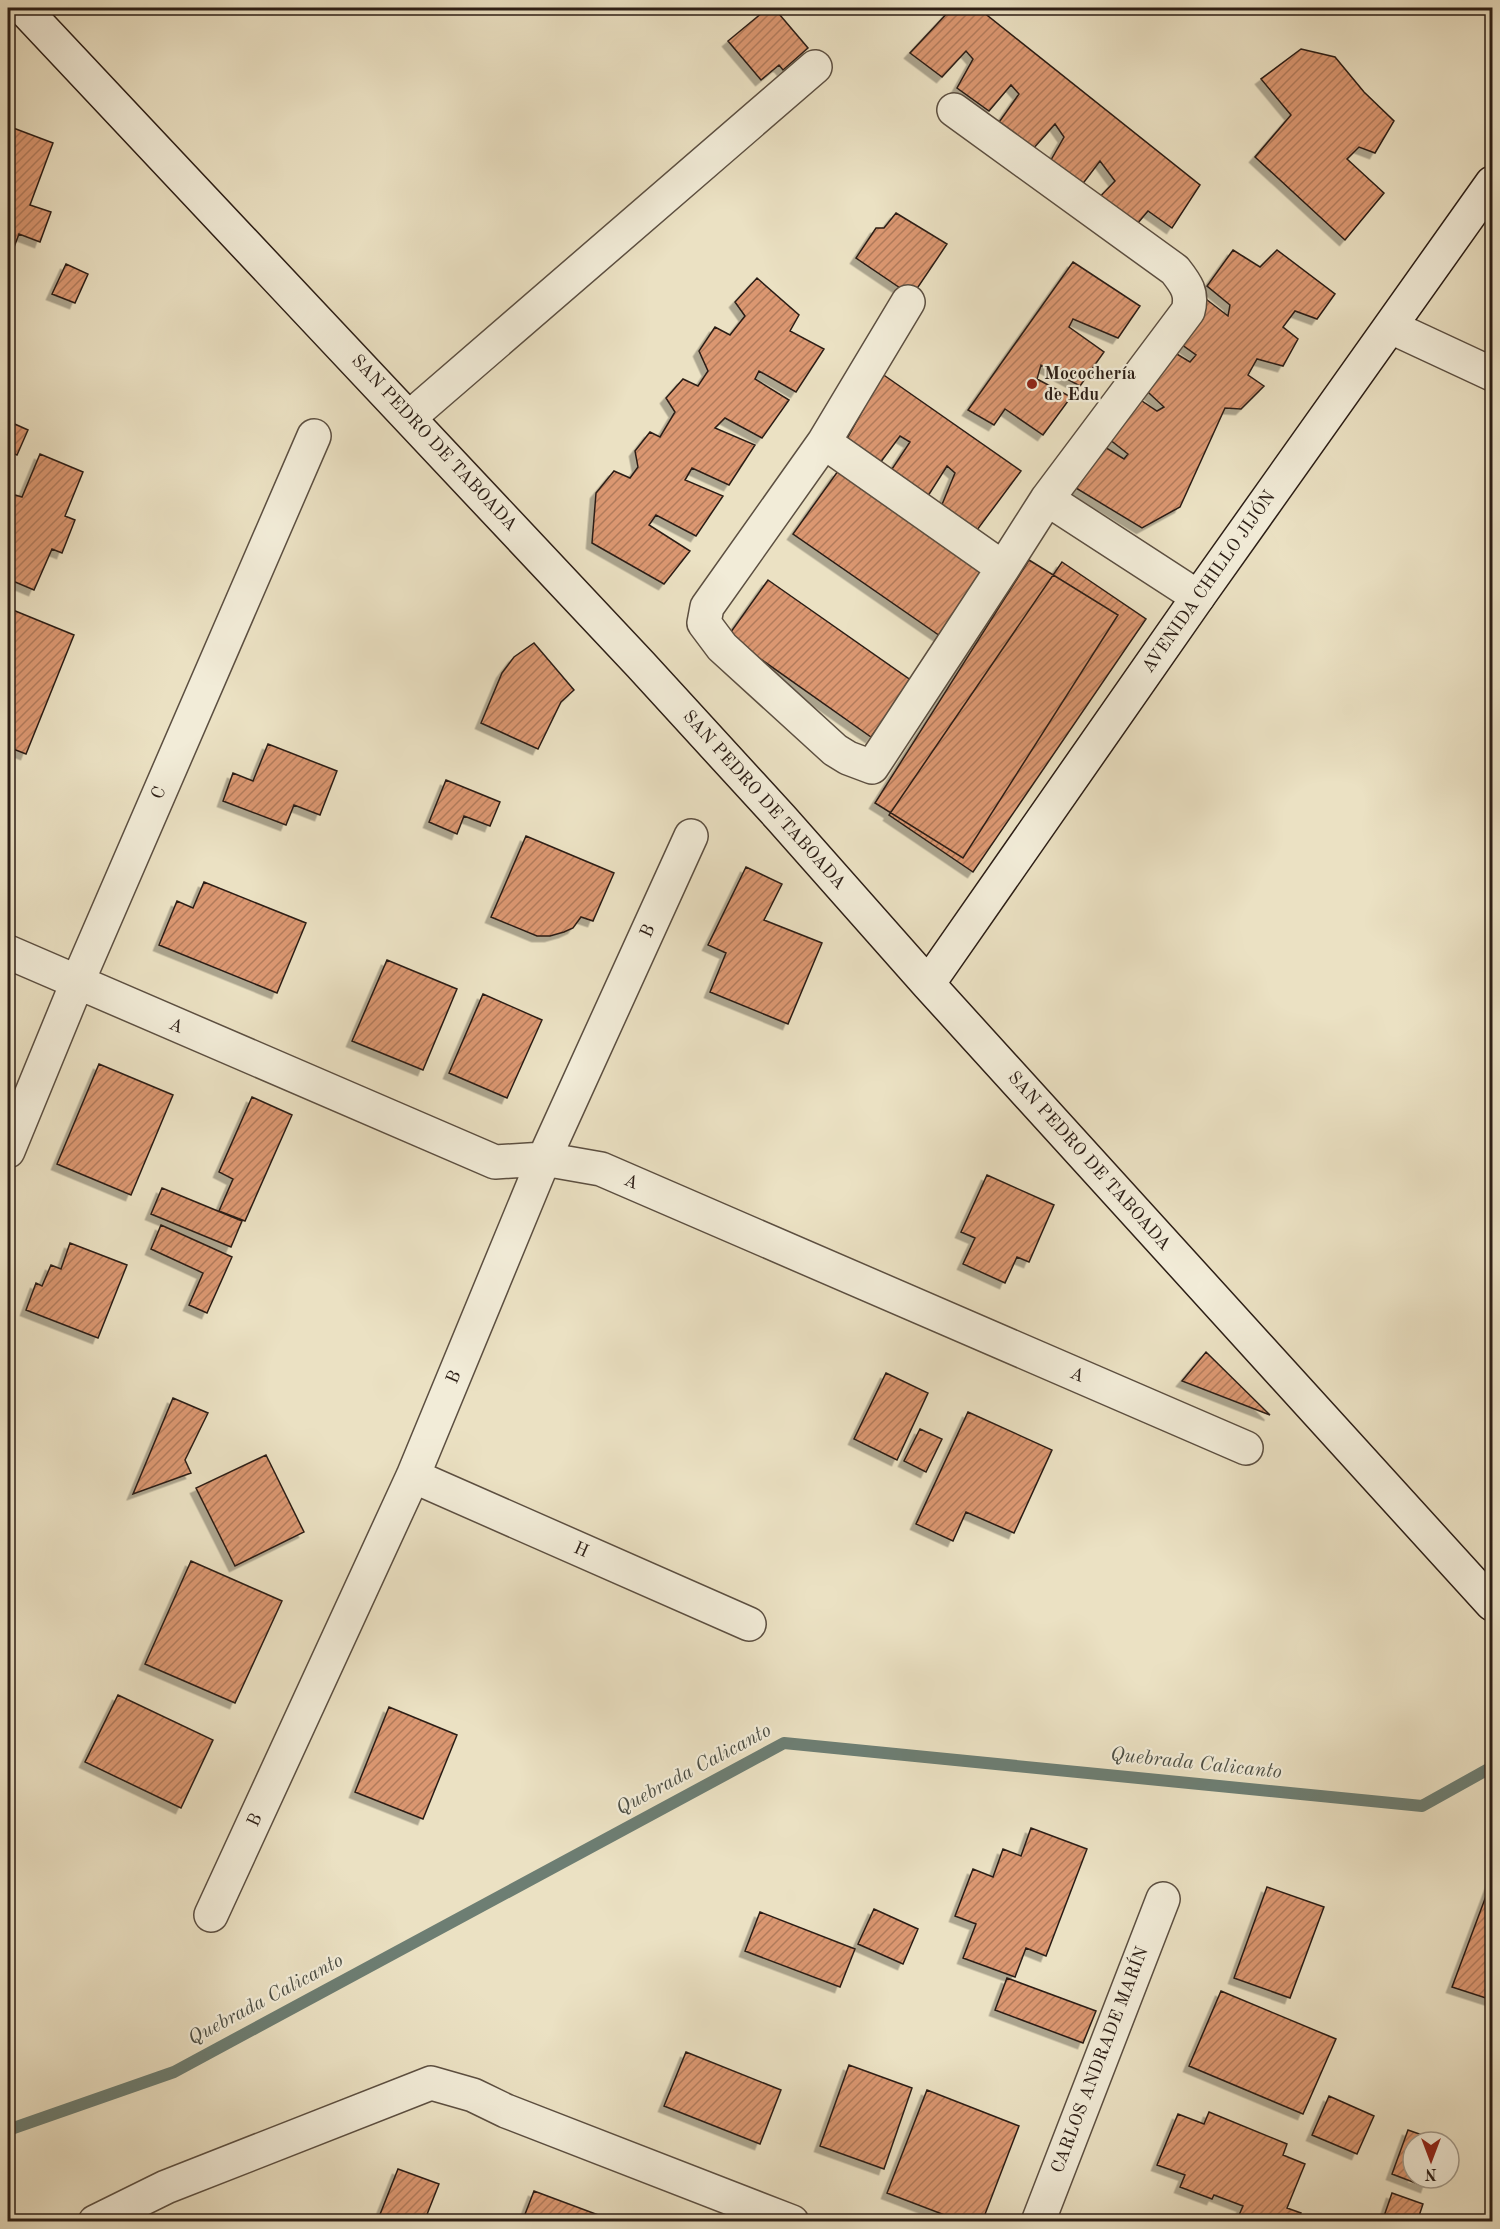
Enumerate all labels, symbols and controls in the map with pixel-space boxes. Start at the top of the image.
street label: SAN PEDRO DE TABOADA [348,351,520,535]
place label: Mocochería de Edu [1044,365,1136,404]
marker: Mocochería de Edu [1025,377,1039,391]
street label: AVENIDA CHILLO JIJÓN [1135,485,1279,676]
street label: SAN PEDRO DE TABOADA [679,707,849,893]
street label: C [148,784,170,802]
street label: B [637,922,659,940]
street label: A [166,1015,186,1037]
street label: SAN PEDRO DE TABOADA [1004,1068,1174,1254]
street label: A [621,1171,641,1193]
street label: A [1067,1364,1087,1386]
street label: B [443,1368,465,1386]
street label: H [571,1539,591,1561]
water label: Quebrada Calicanto [613,1721,775,1819]
water label: Quebrada Calicanto [1109,1745,1283,1783]
street label: B [244,1811,266,1829]
street label: CARLOS ANDRADE MARÍN [1045,1943,1152,2176]
water label: Quebrada Calicanto [185,1951,347,2049]
north arrow [1401,2130,1461,2190]
text: N [1424,2165,1437,2181]

